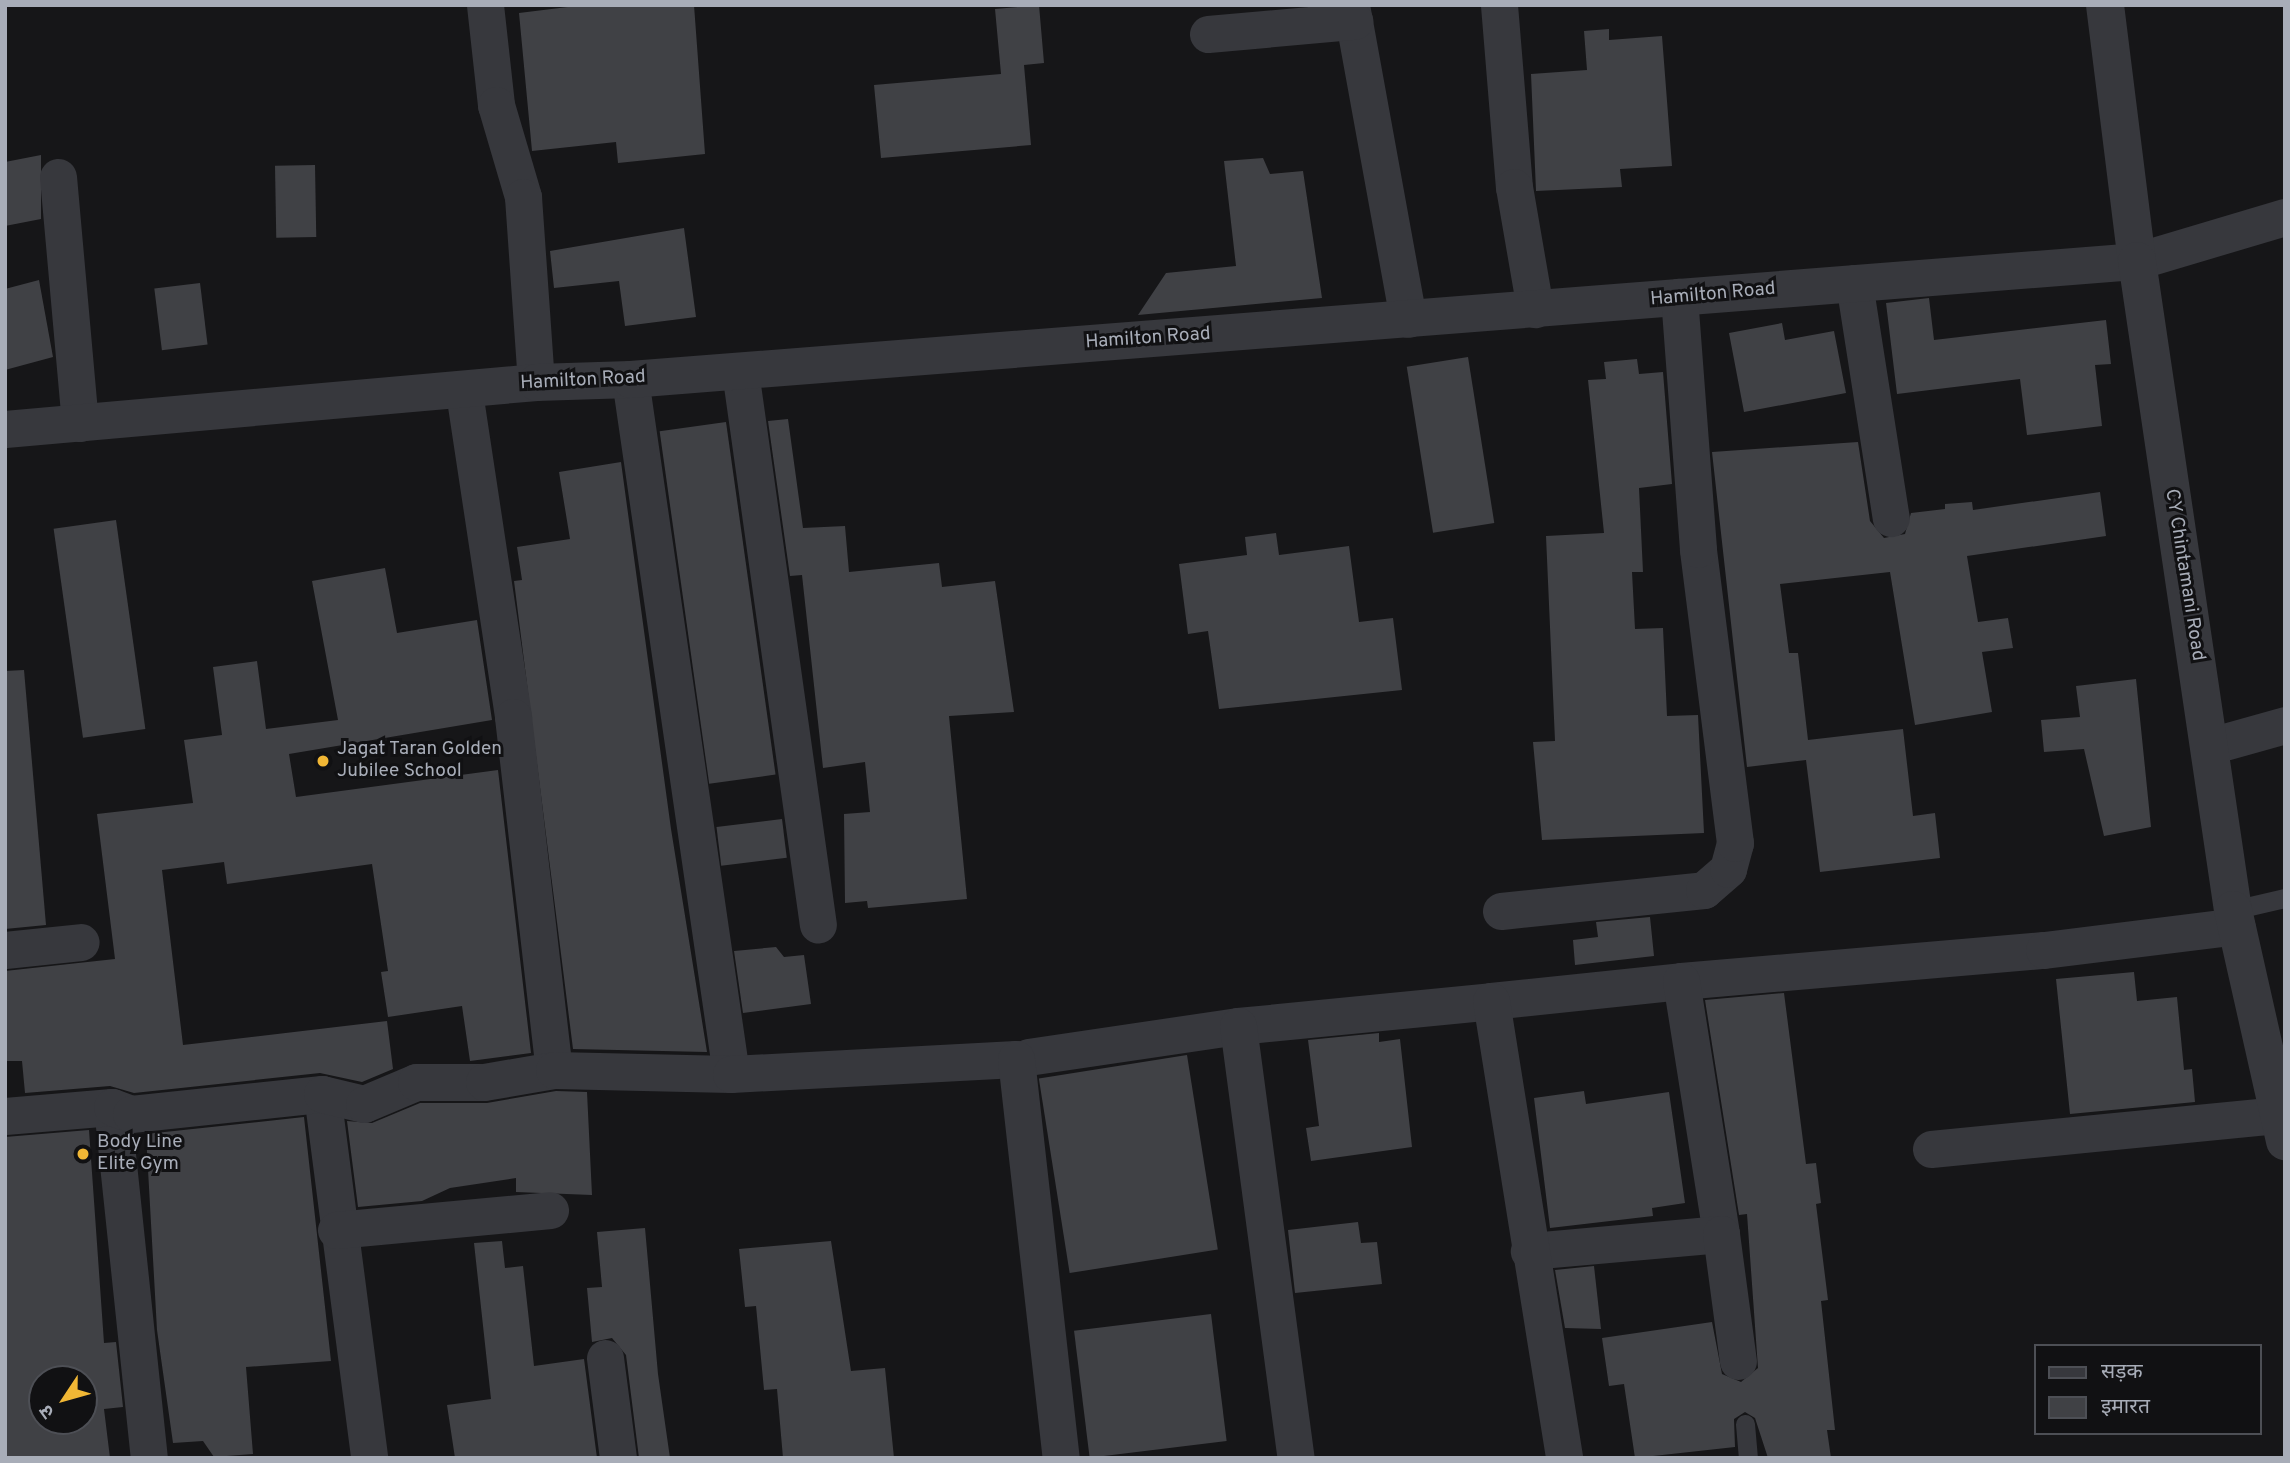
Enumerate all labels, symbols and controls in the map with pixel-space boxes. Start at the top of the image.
street label: Hamilton Road [1649,278,1777,312]
street label: Hamilton Road [1085,323,1211,355]
street label: Hamilton Road [520,366,646,396]
street label: CY Chintamani Road [2159,487,2209,663]
place label: Jagat Taran Golden Jubilee School [337,739,503,783]
marker: Jagat Taran Golden Jubilee School [315,753,331,769]
place label: Body Line Elite Gym [97,1132,182,1176]
marker: Body Line Elite Gym [75,1146,91,1162]
legend [2035,1344,2262,1435]
text: सड़क [2101,1359,2143,1386]
north arrow [28,1365,98,1435]
text: इमारत [2101,1394,2150,1421]
text: उ [35,1400,61,1423]

